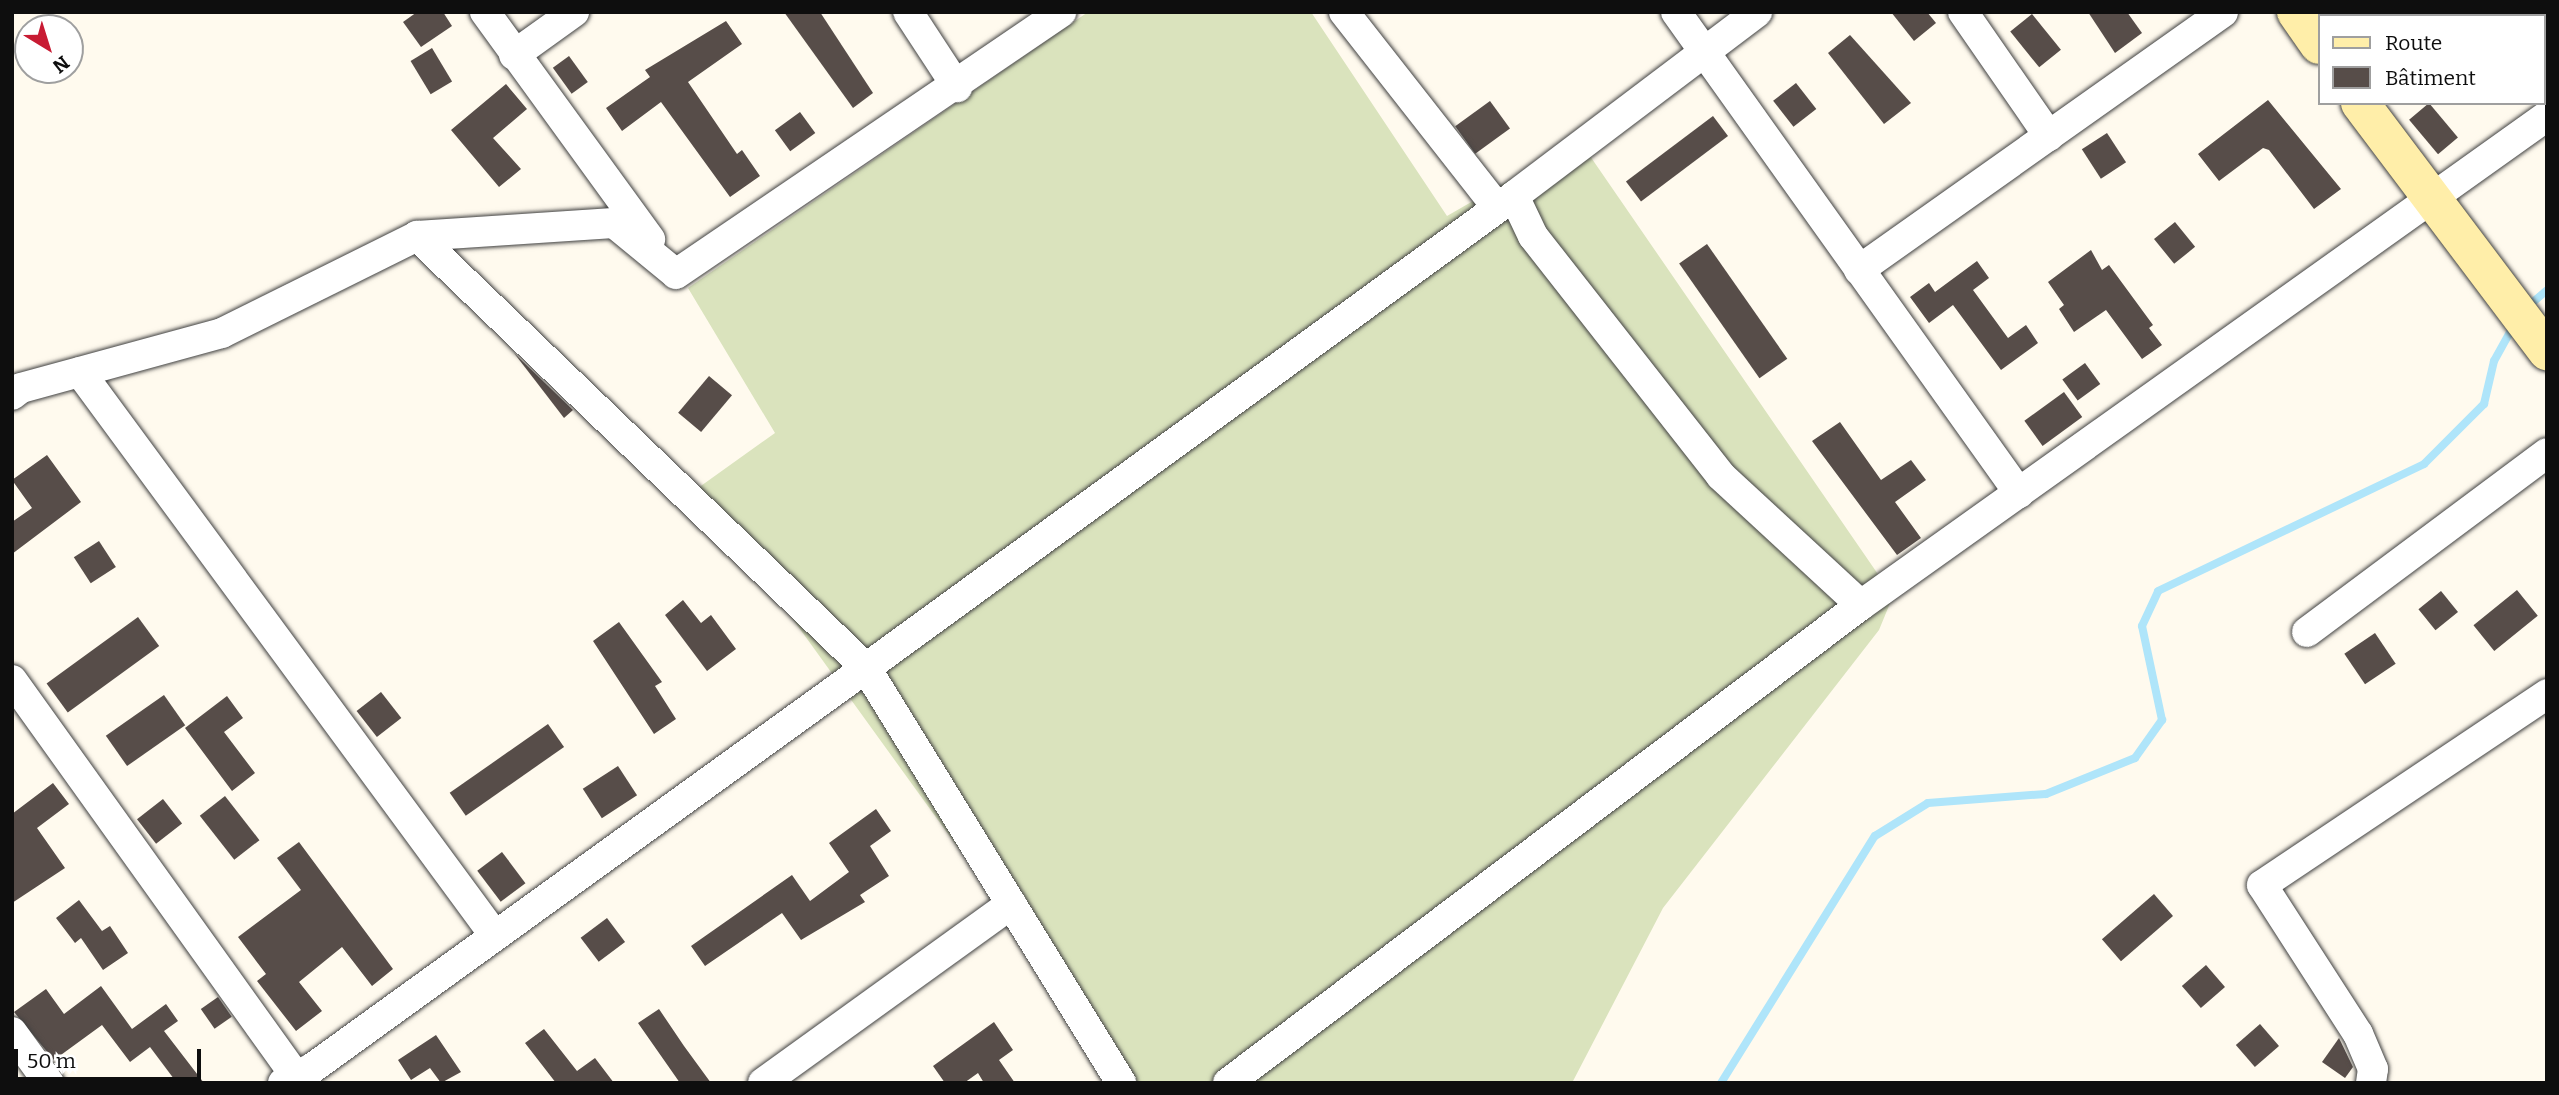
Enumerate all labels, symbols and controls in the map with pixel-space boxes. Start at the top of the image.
north arrow [14,14,84,84]
legend [2318,14,2545,105]
text: Route [2385,30,2442,56]
text: N [48,51,74,78]
text: Bâtiment [2385,65,2476,91]
scale bar [18,1036,205,1080]
text: 50 m [27,1048,76,1074]

